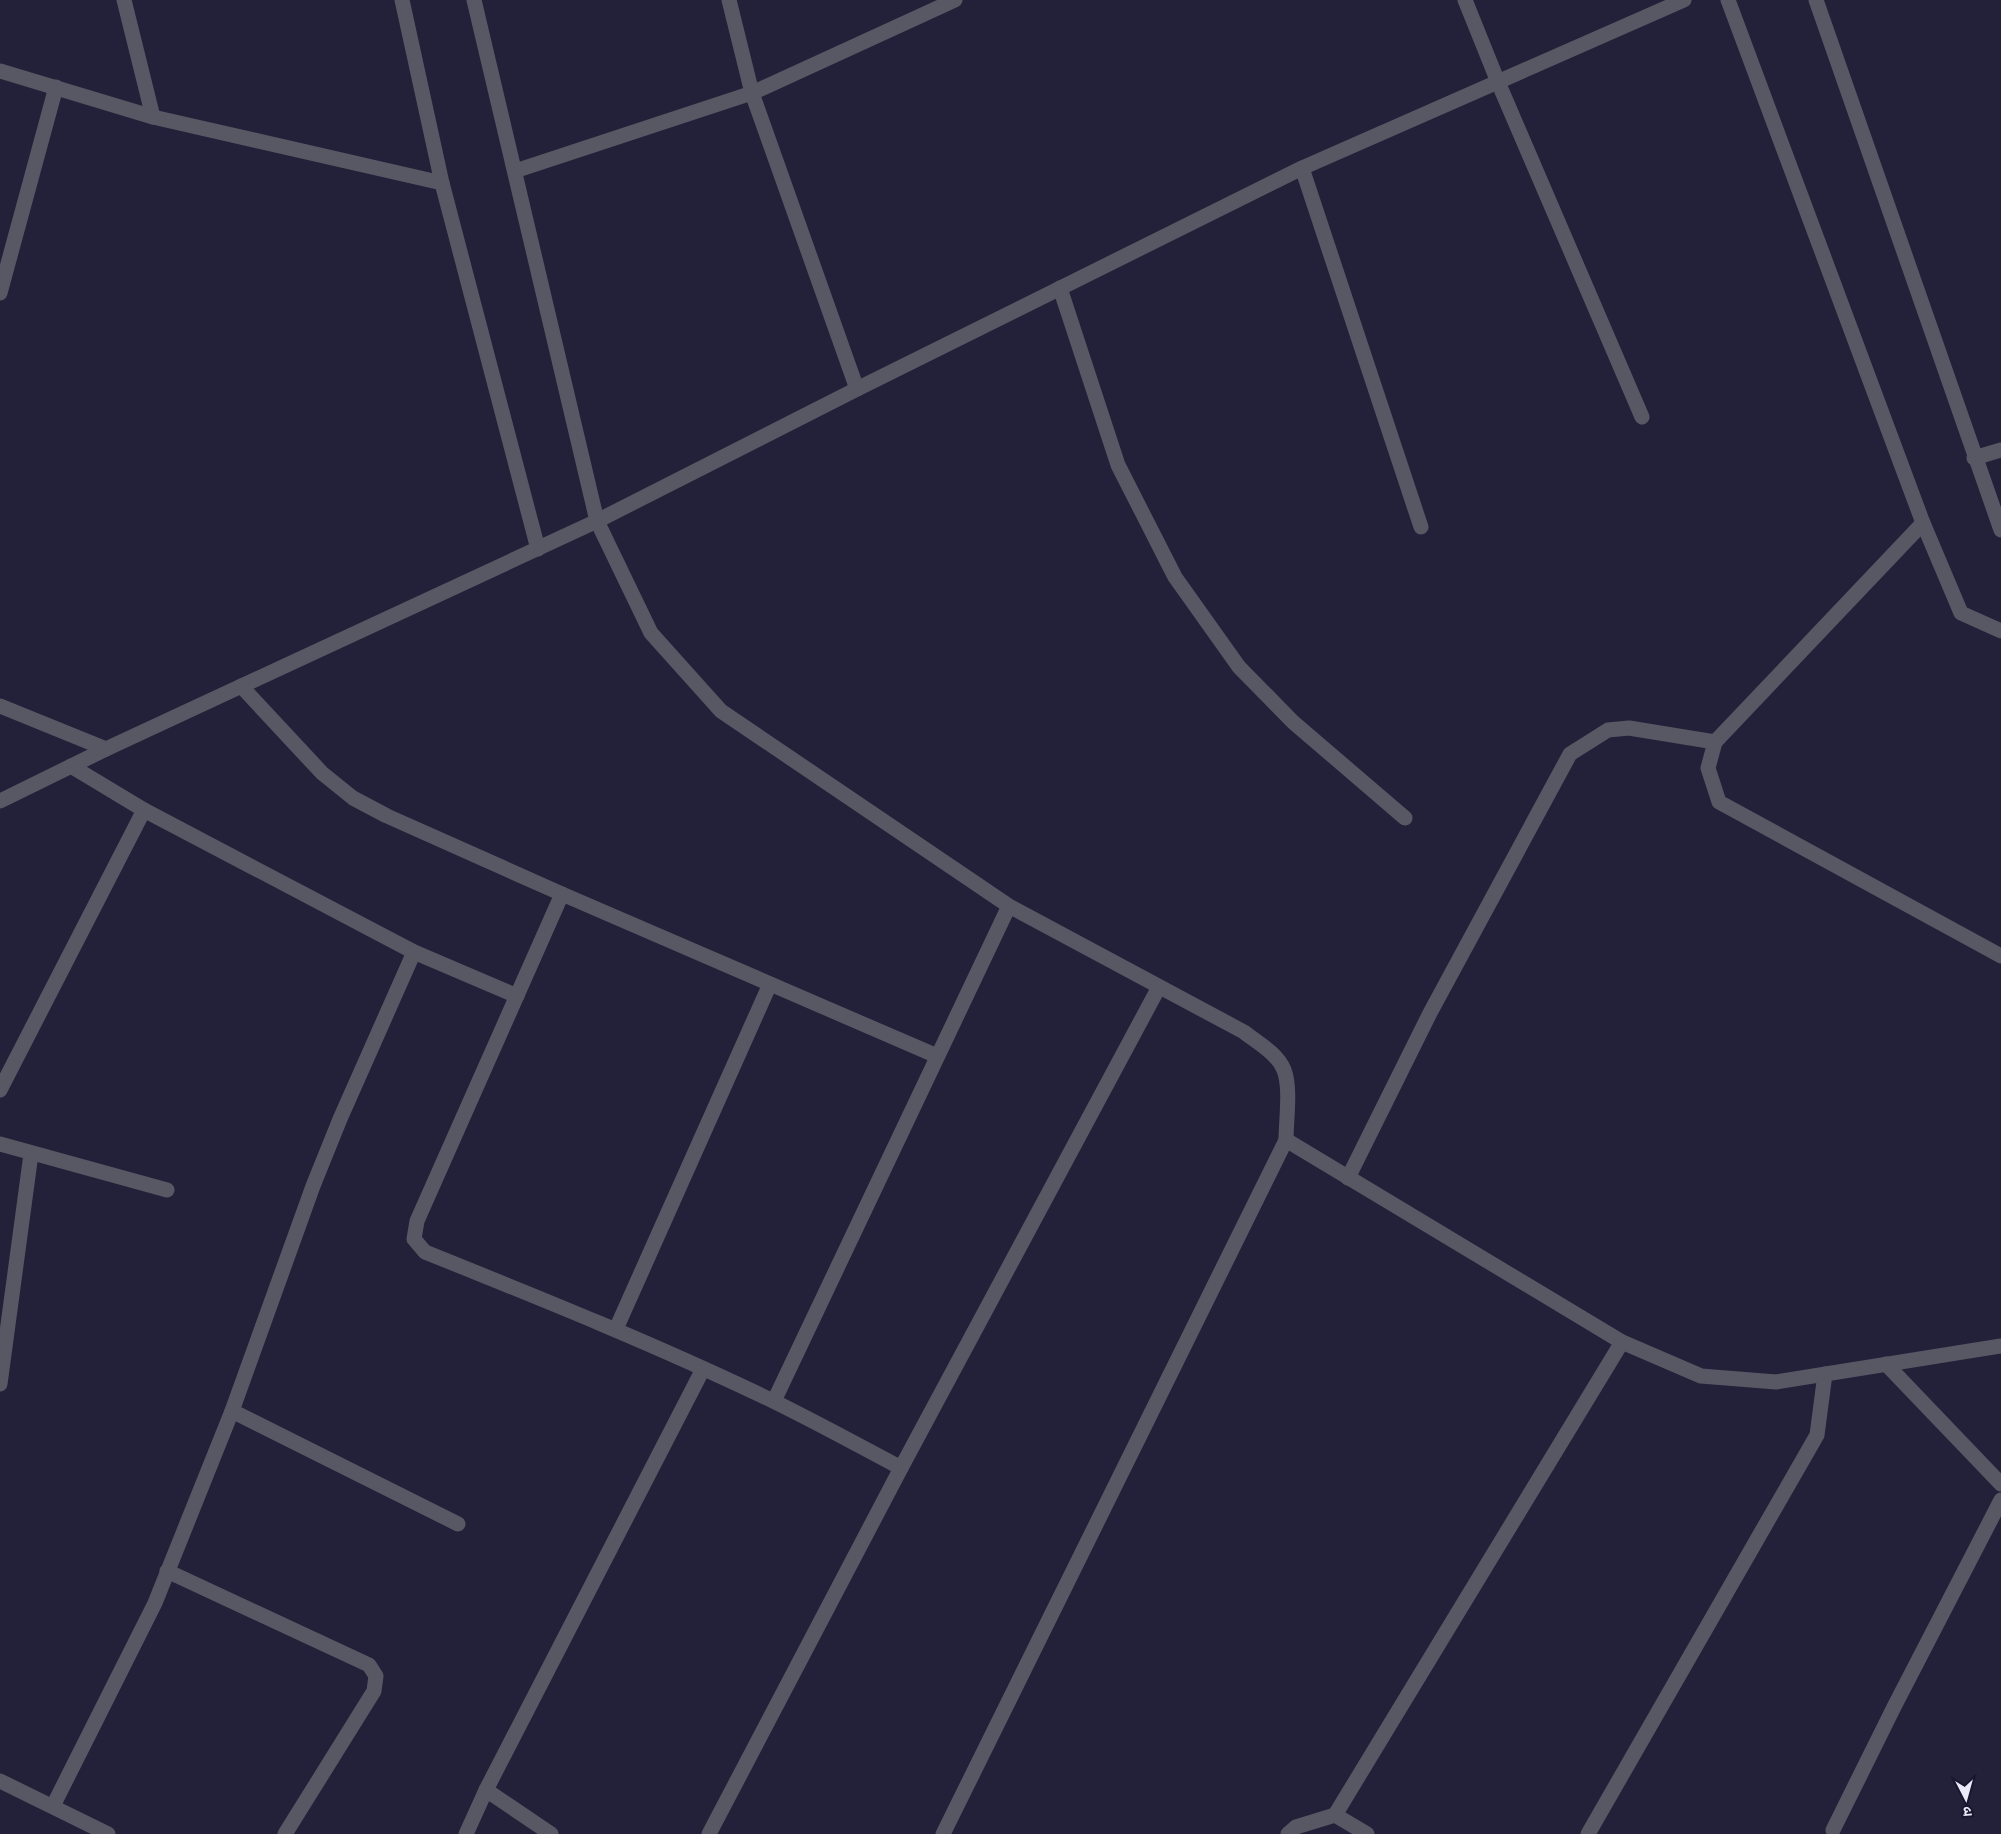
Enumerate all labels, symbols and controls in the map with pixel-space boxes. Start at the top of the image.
north arrow [1941,1774,1991,1824]
text: उ [1962,1803,1972,1822]

